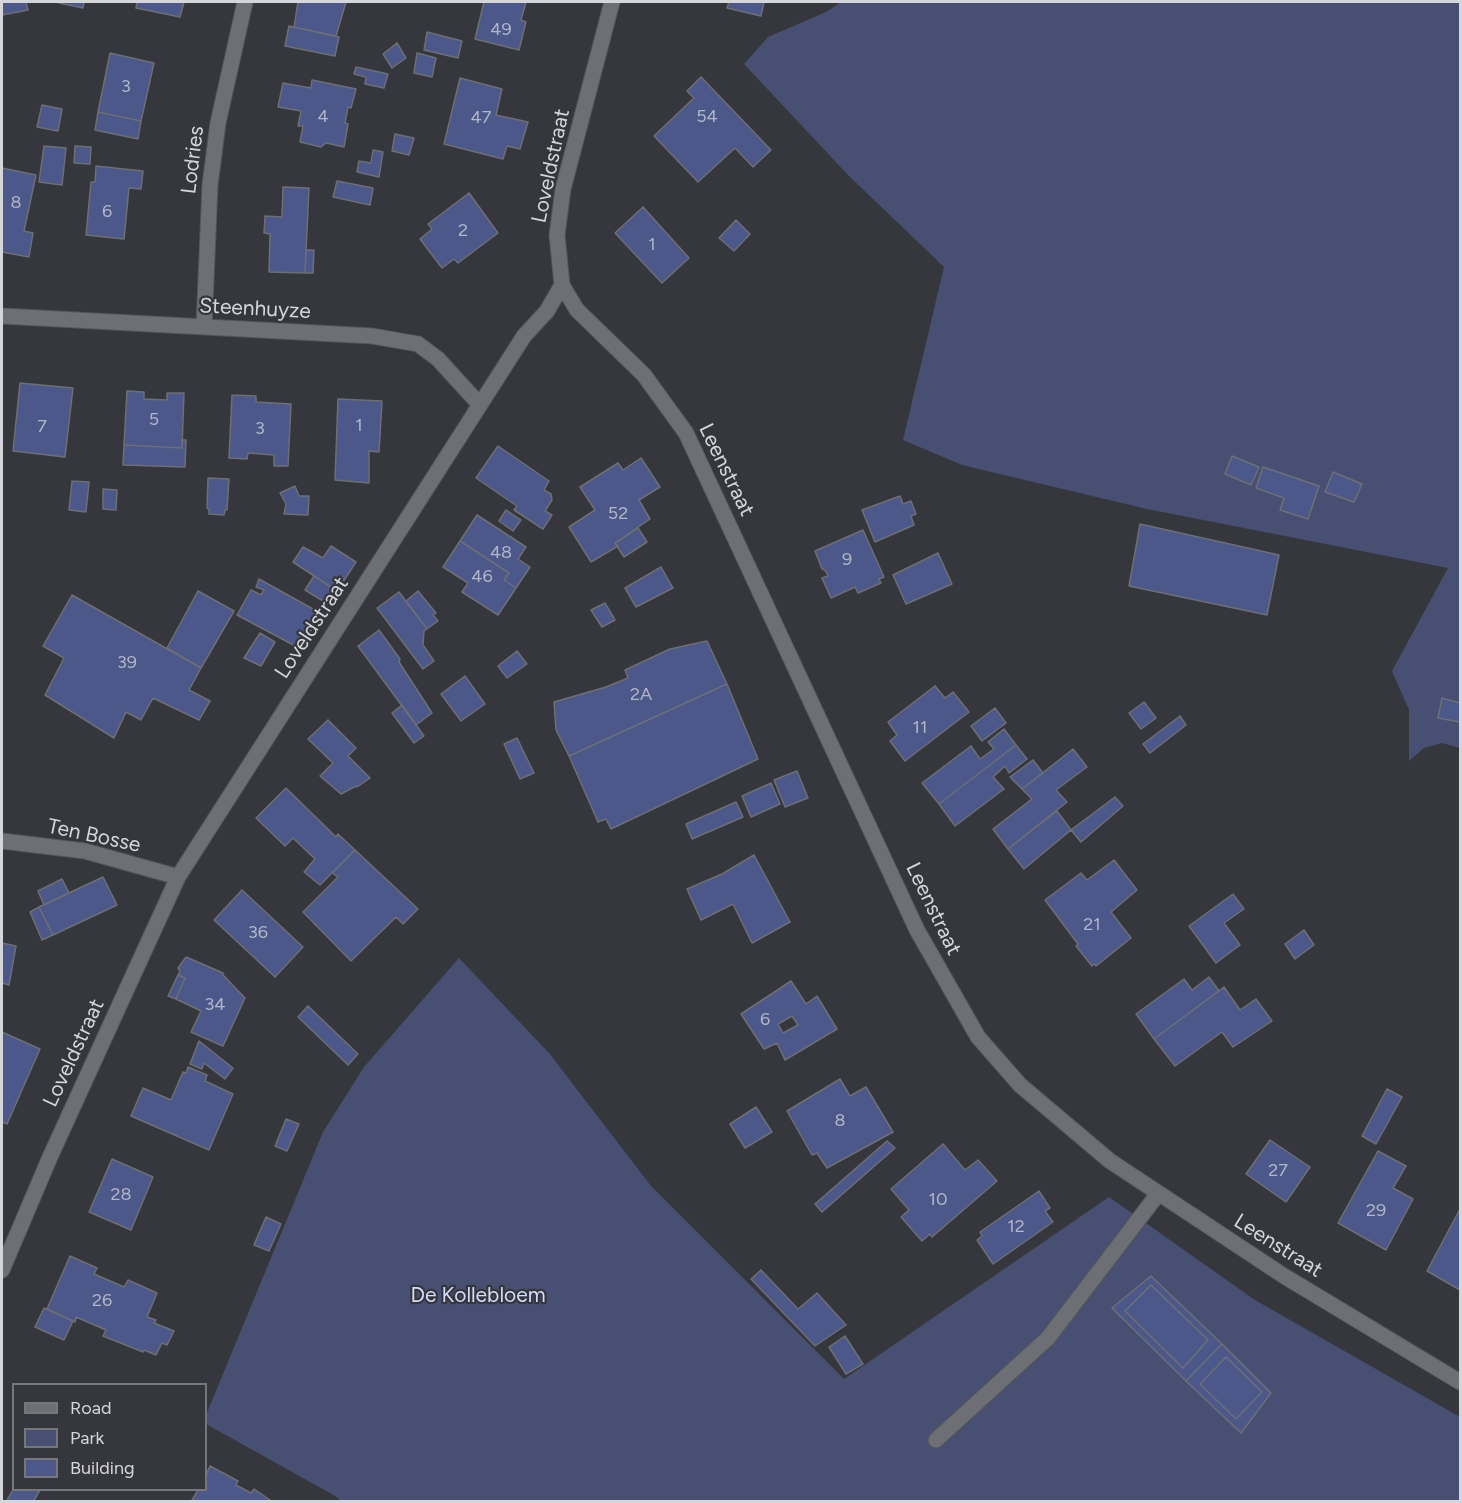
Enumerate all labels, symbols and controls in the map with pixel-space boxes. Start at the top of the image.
house number: 49 [490,19,512,41]
house number: 3 [121,76,131,98]
house number: 4 [317,106,329,128]
house number: 54 [696,106,718,128]
house number: 47 [471,107,491,129]
street label: Loveldstraat [527,107,575,225]
street label: Lodries [176,124,210,196]
house number: 8 [10,192,22,214]
house number: 6 [102,201,112,223]
house number: 2 [458,220,468,242]
house number: 1 [648,234,656,256]
street label: Steenhuyze [199,293,311,325]
house number: 5 [149,409,159,431]
house number: 1 [355,415,363,437]
house number: 7 [37,416,47,438]
house number: 3 [255,418,265,440]
street label: Leenstraat [693,420,759,520]
house number: 52 [608,503,628,525]
house number: 48 [490,542,512,564]
house number: 9 [842,549,852,571]
house number: 46 [471,566,493,588]
street label: Loveldstraat [270,572,354,684]
house number: 39 [117,652,137,674]
house number: 2A [630,684,652,706]
house number: 11 [913,717,927,739]
street label: Ten Bosse [45,814,143,858]
street label: Leenstraat [900,859,966,959]
house number: 21 [1083,914,1101,936]
house number: 36 [248,922,268,944]
house number: 34 [205,994,225,1016]
street label: Loveldstraat [38,995,110,1111]
house number: 6 [760,1009,770,1031]
house number: 8 [834,1110,846,1132]
house number: 27 [1268,1160,1288,1182]
house number: 28 [110,1184,132,1206]
house number: 10 [929,1189,947,1211]
house number: 29 [1366,1200,1386,1222]
street label: Leenstraat [1229,1209,1327,1283]
house number: 12 [1007,1216,1025,1238]
park label: De Kollebloem [410,1283,546,1309]
house number: 26 [92,1290,112,1312]
legend [12,1383,207,1491]
text: Road [70,1397,111,1419]
text: Park [70,1427,104,1449]
text: Building [70,1457,135,1479]

